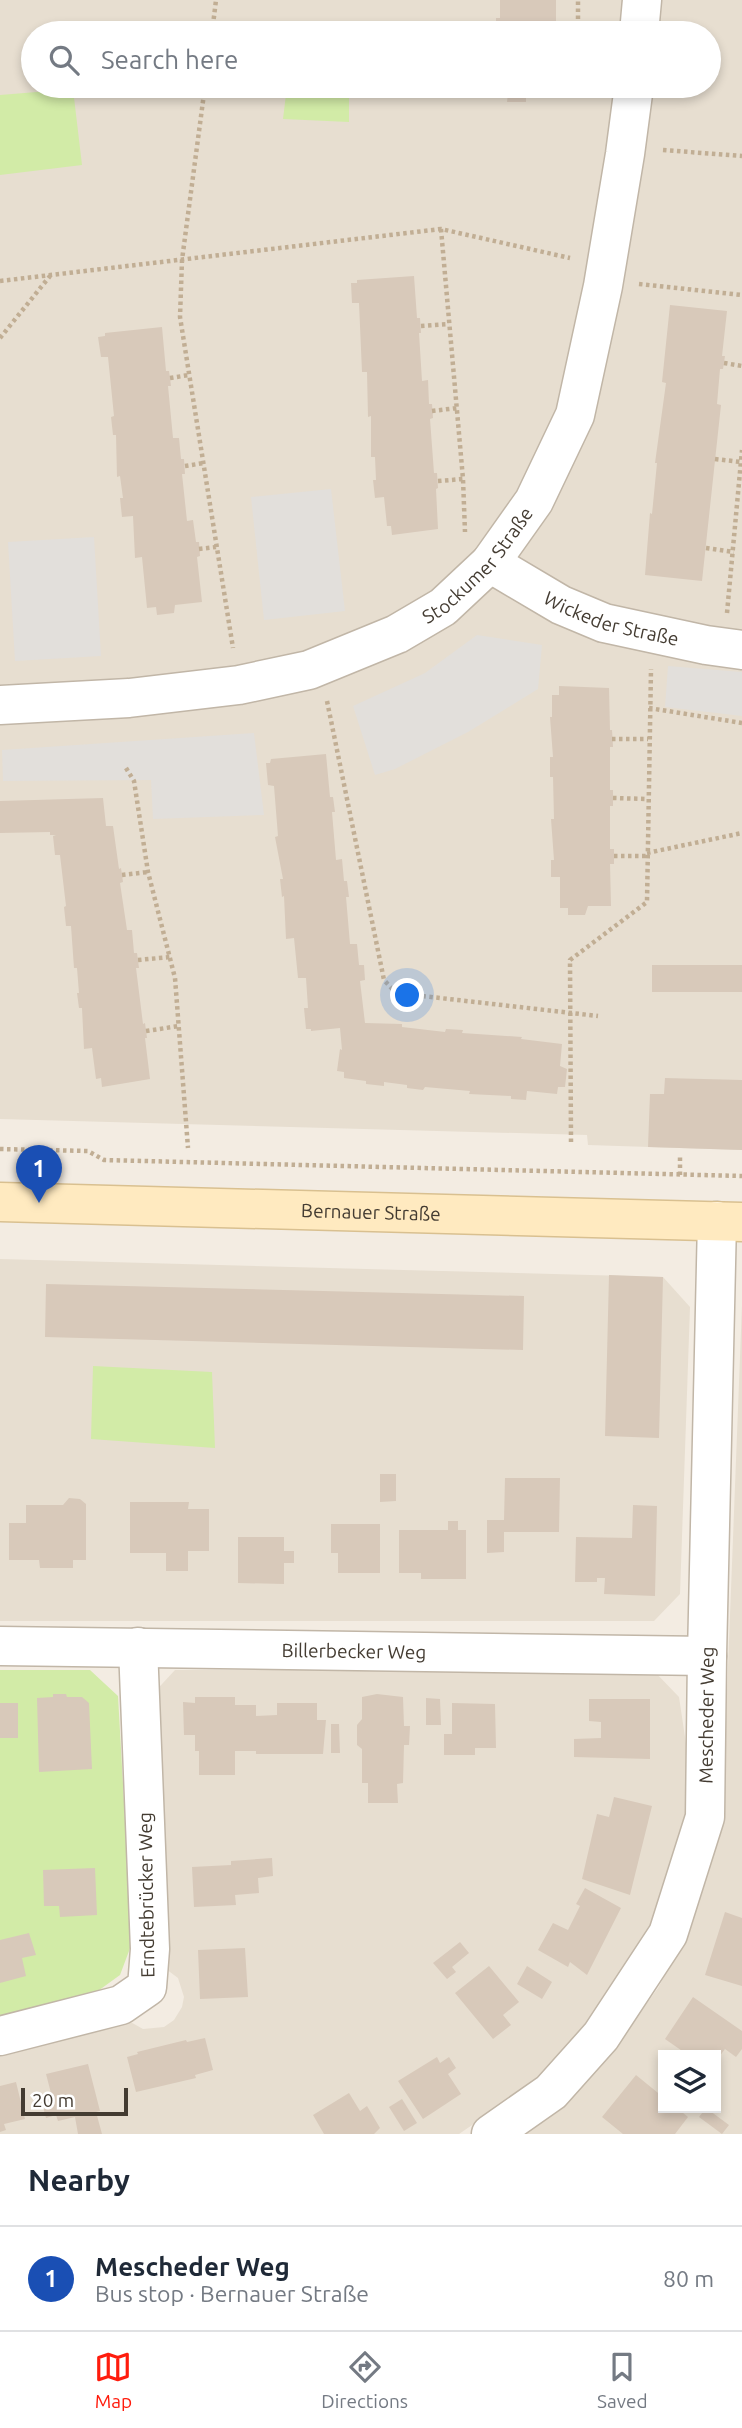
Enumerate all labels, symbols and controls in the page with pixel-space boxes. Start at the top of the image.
search box [21,21,721,98]
icon: search [45,41,83,79]
text: Search here [101,45,238,74]
street label: Stockumer Straße [418,503,537,628]
street label: Wickeder Straße [540,586,681,650]
your location [390,978,424,1012]
pin: 1 [16,1145,62,1203]
street label: Bernauer Straße [301,1199,441,1225]
street label: Billerbecker Weg [281,1639,427,1663]
street label: Mescheder Weg [694,1646,718,1784]
street label: Erndtebrücker Weg [134,1812,158,1978]
map controls [658,2050,721,2113]
button: layers [658,2050,721,2113]
scale bar [21,2085,128,2117]
text: 20 m [32,2089,74,2111]
text: Nearby [28,2163,130,2197]
text: Mescheder Weg [95,2252,290,2281]
text: 1 [45,2266,57,2291]
text: 80 m [663,2266,714,2291]
text: Bus stop · Bernauer Straße [95,2281,369,2306]
tab: Map [94,2348,132,2412]
tab: Directions [321,2348,408,2412]
tab: Saved [597,2348,648,2412]

